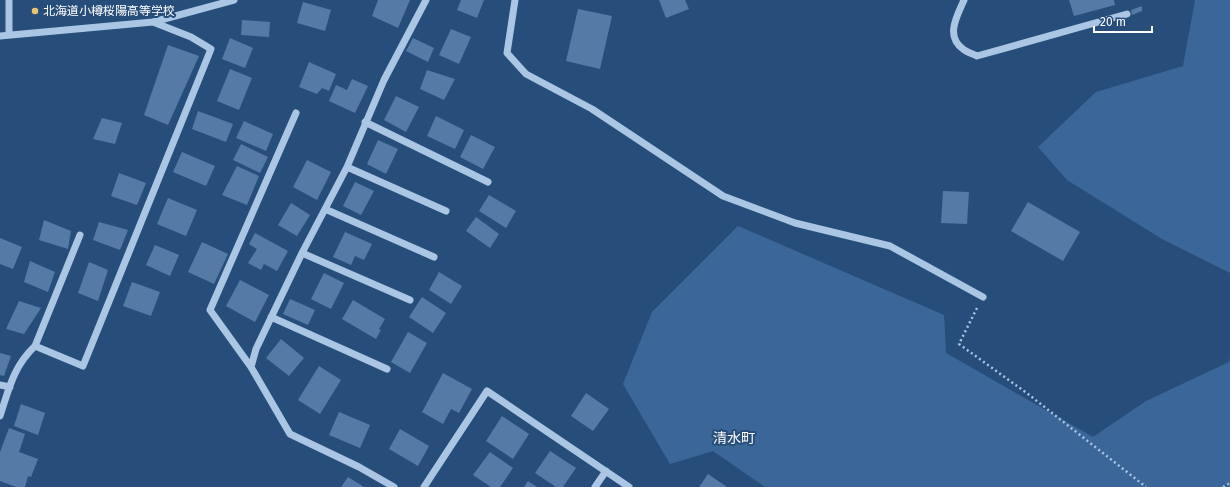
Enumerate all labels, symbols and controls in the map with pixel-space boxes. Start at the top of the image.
place label: 北海道小樽桜陽高等学校 [43,4,175,18]
marker: 北海道小樽桜陽高等学校 [30,6,40,16]
scale bar [1094,8,1152,34]
text: 20 m [1100,15,1126,29]
district label: 清水町 [713,430,755,447]

